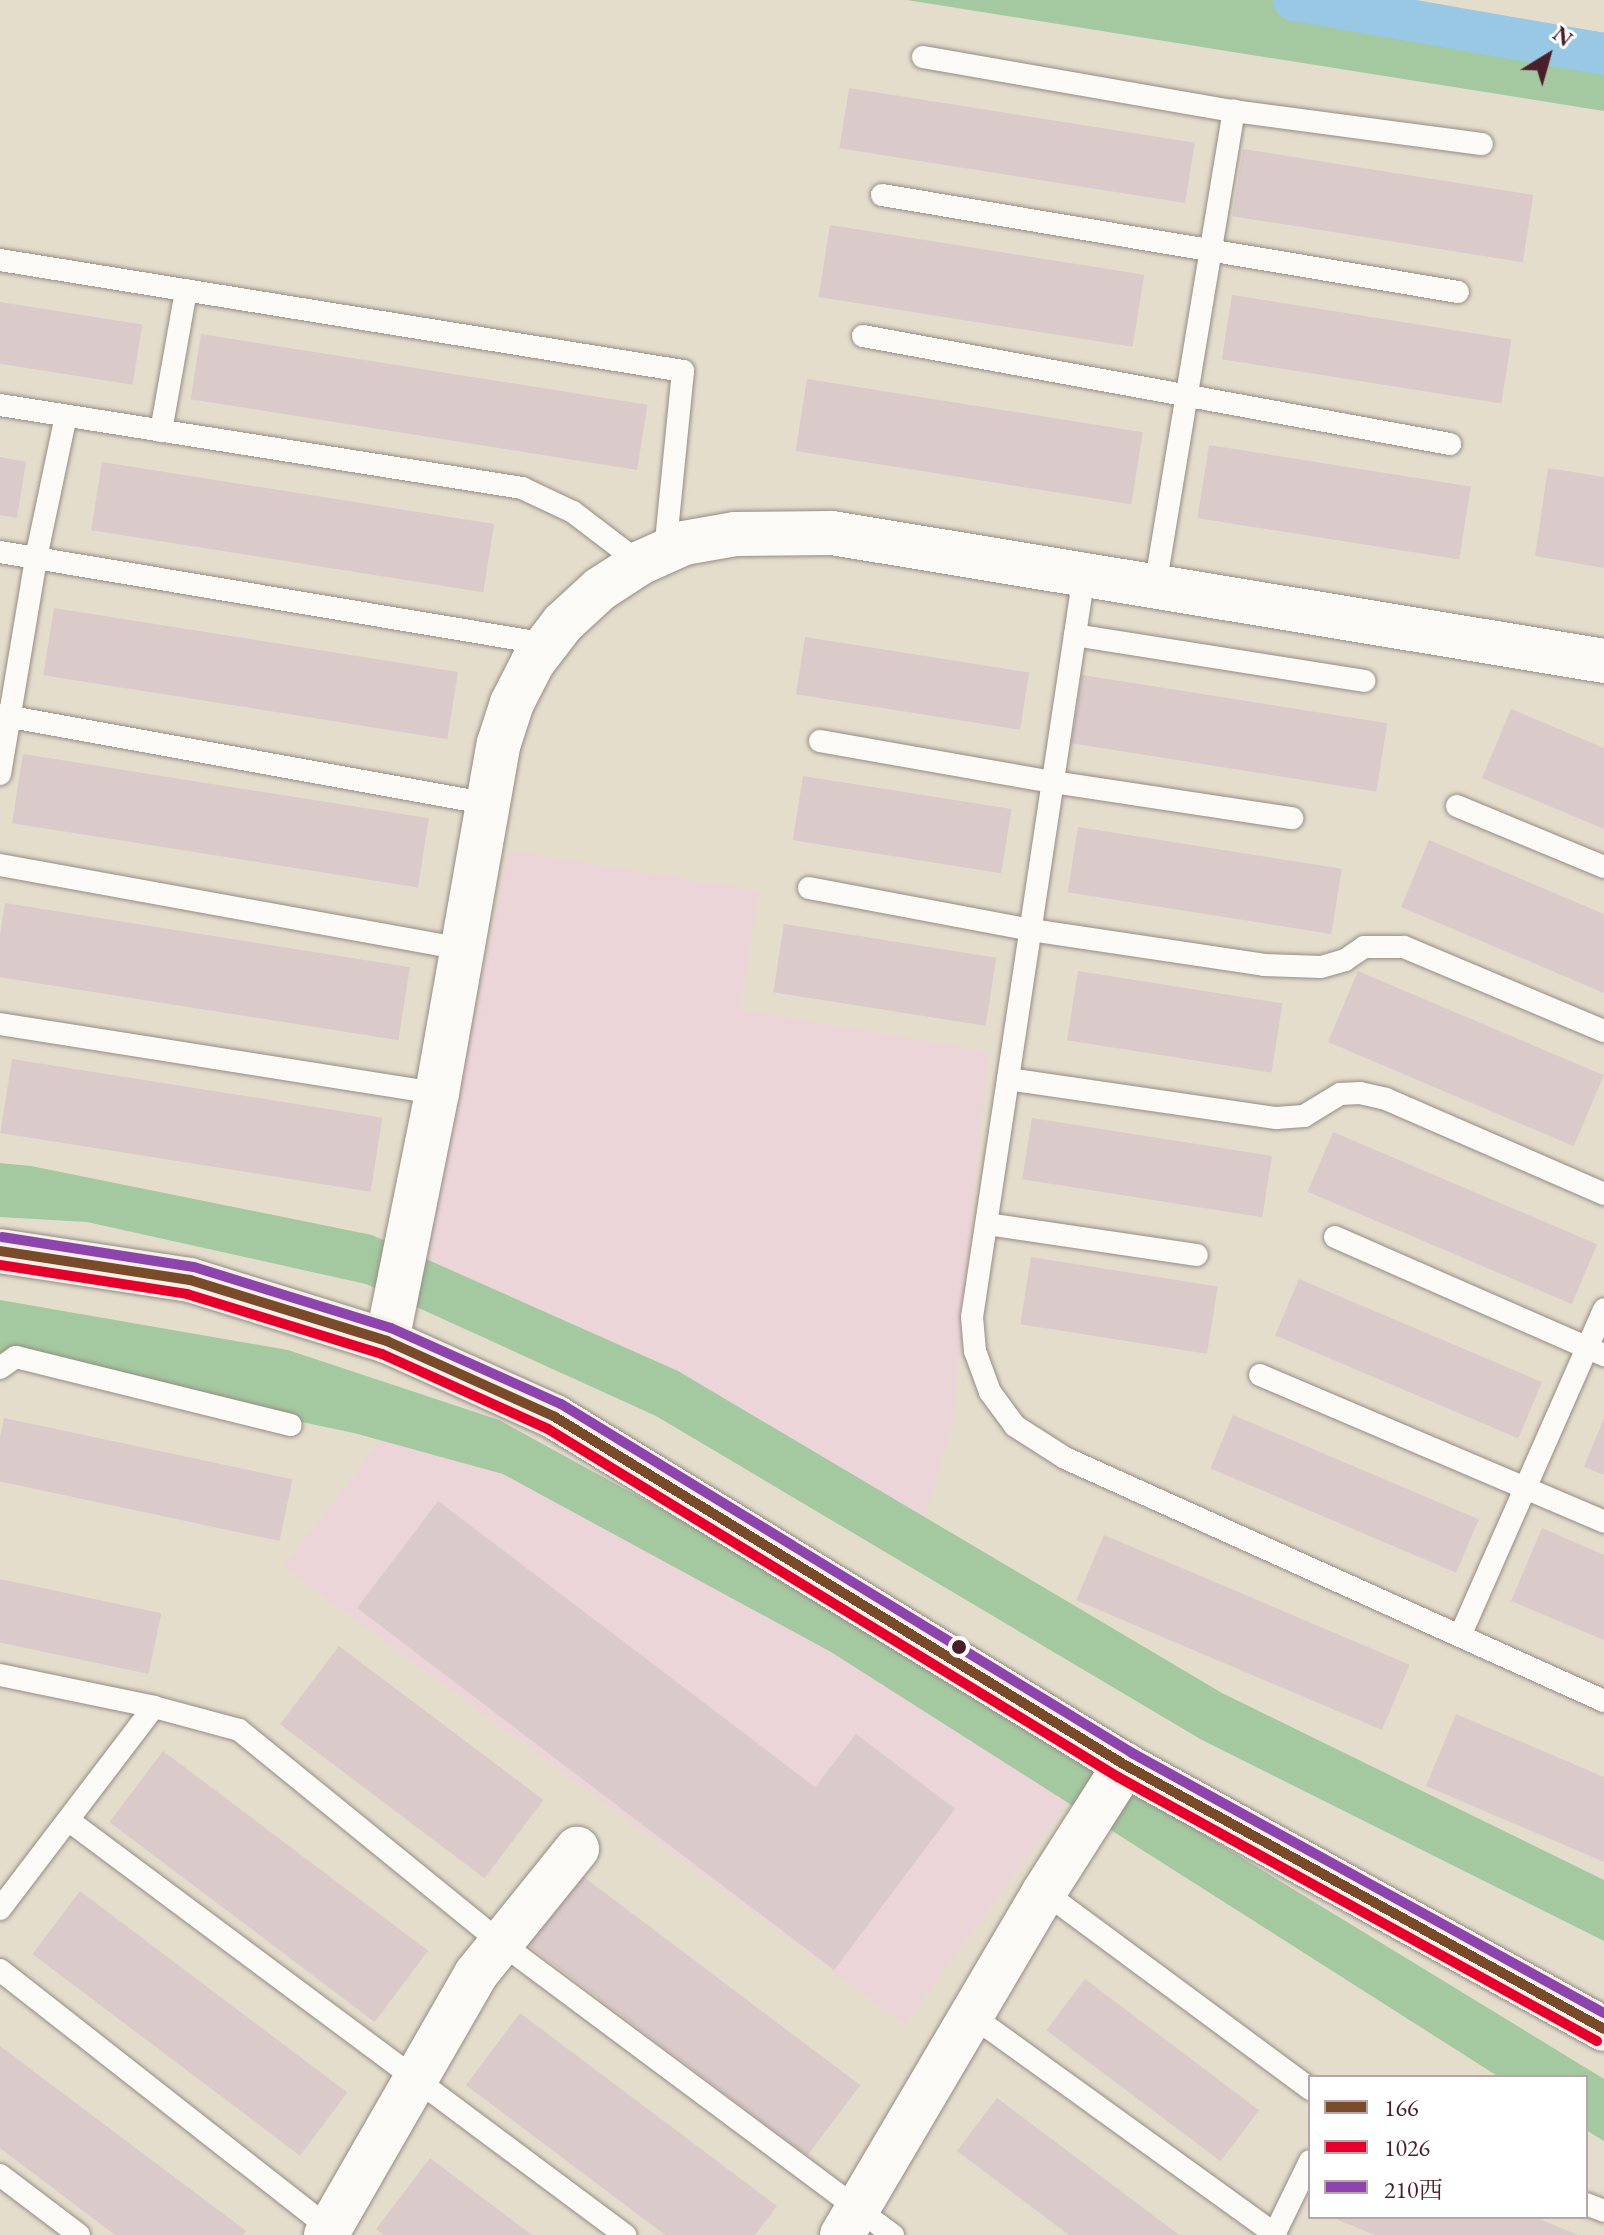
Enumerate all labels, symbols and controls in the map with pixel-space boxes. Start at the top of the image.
north arrow [1508,16,1588,96]
text: N [1547,19,1579,53]
unlabelled marker [951,1639,967,1655]
legend [1308,2075,1588,2219]
text: 166 [1384,2092,1419,2123]
text: 1026 [1384,2132,1430,2163]
text: 210西 [1384,2174,1443,2205]

